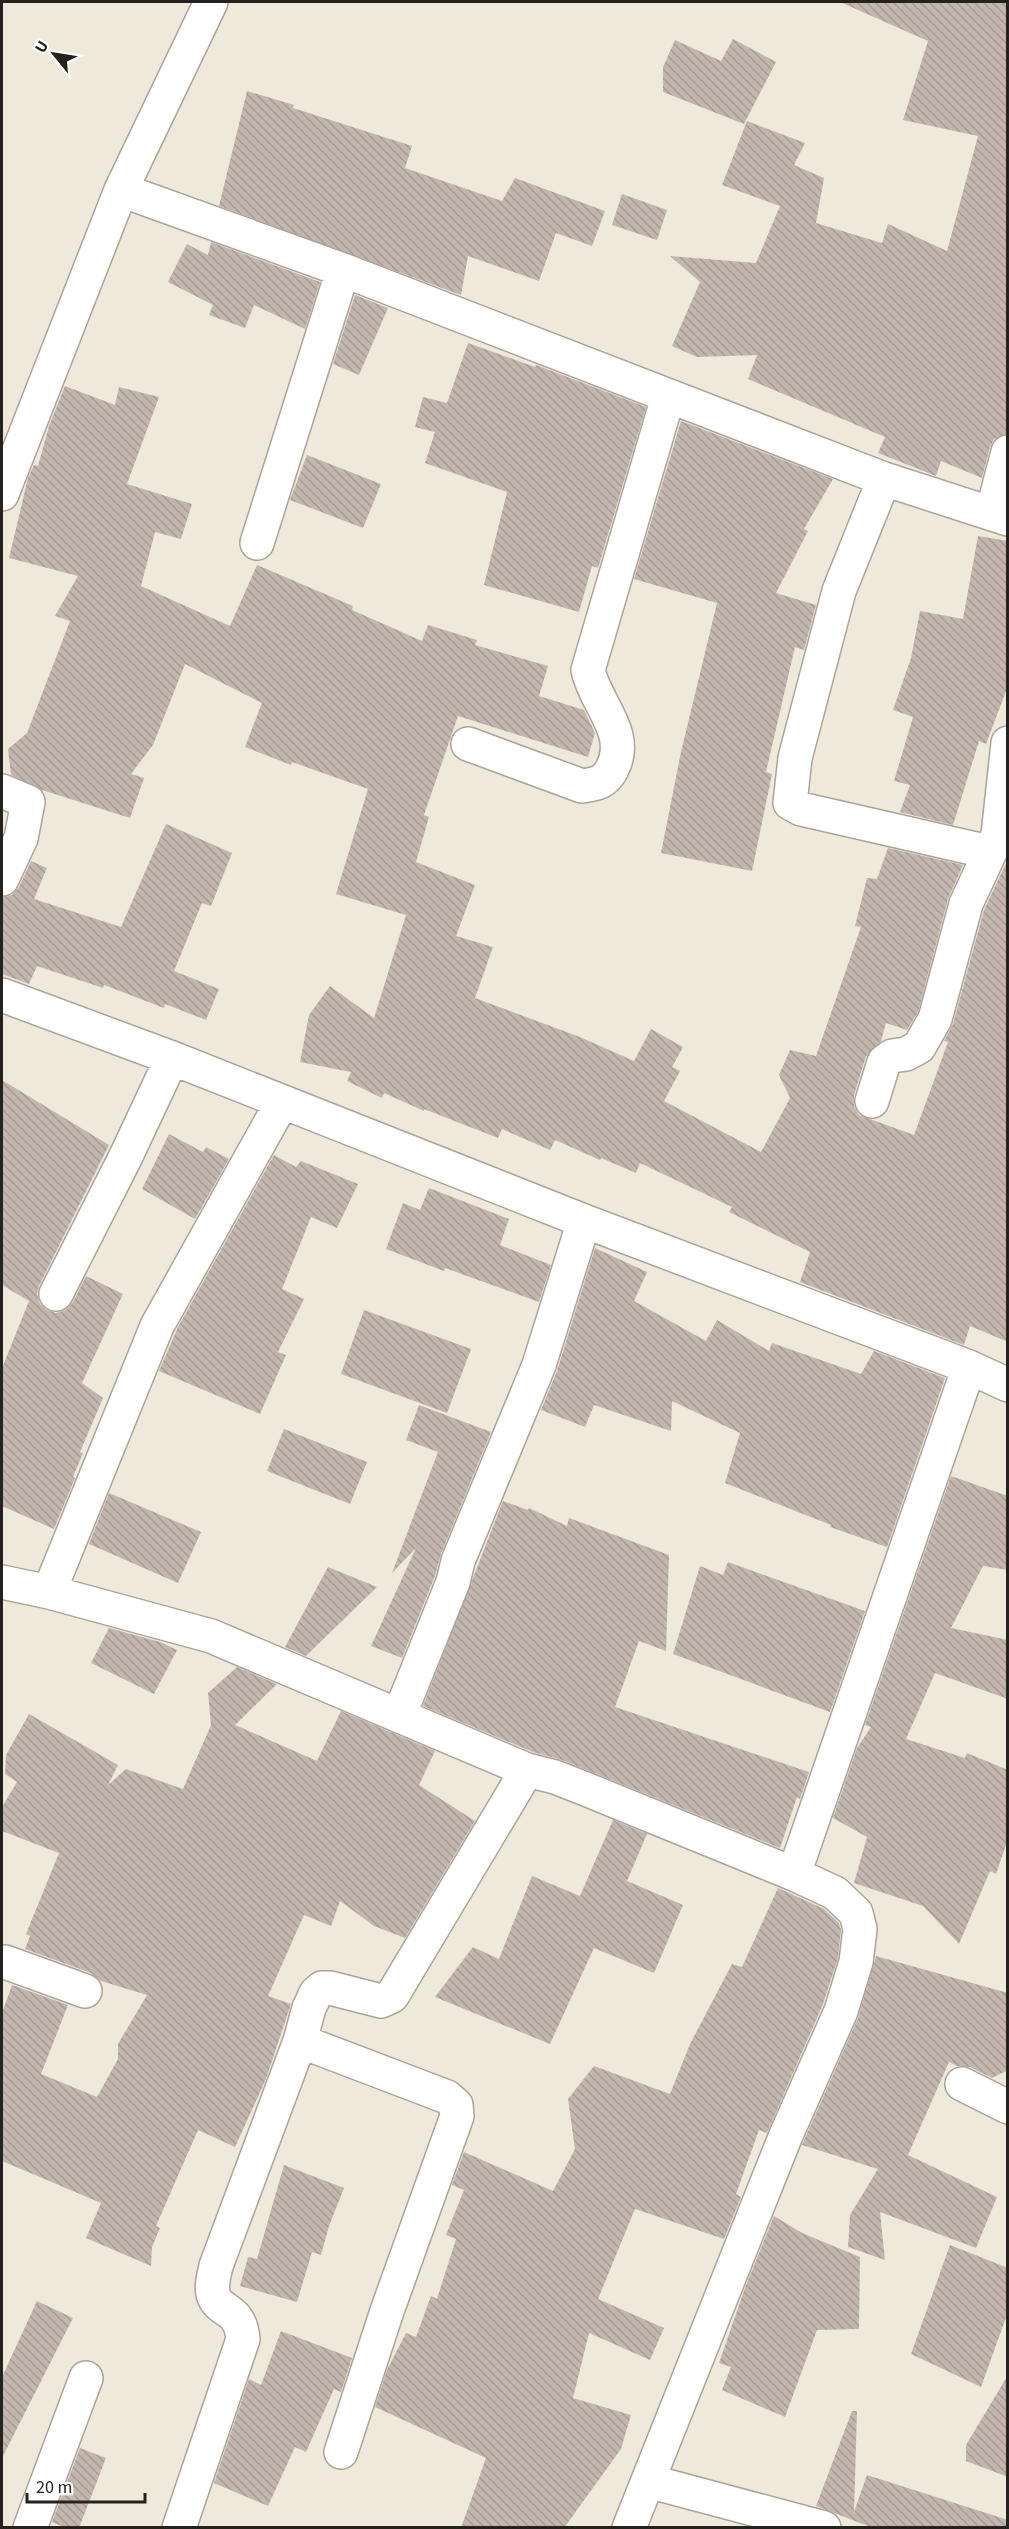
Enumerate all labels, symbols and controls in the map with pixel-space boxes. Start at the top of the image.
north arrow [24,24,84,84]
text: U [30,37,54,57]
scale bar [27,2466,146,2504]
text: 20 m [36,2475,72,2500]

